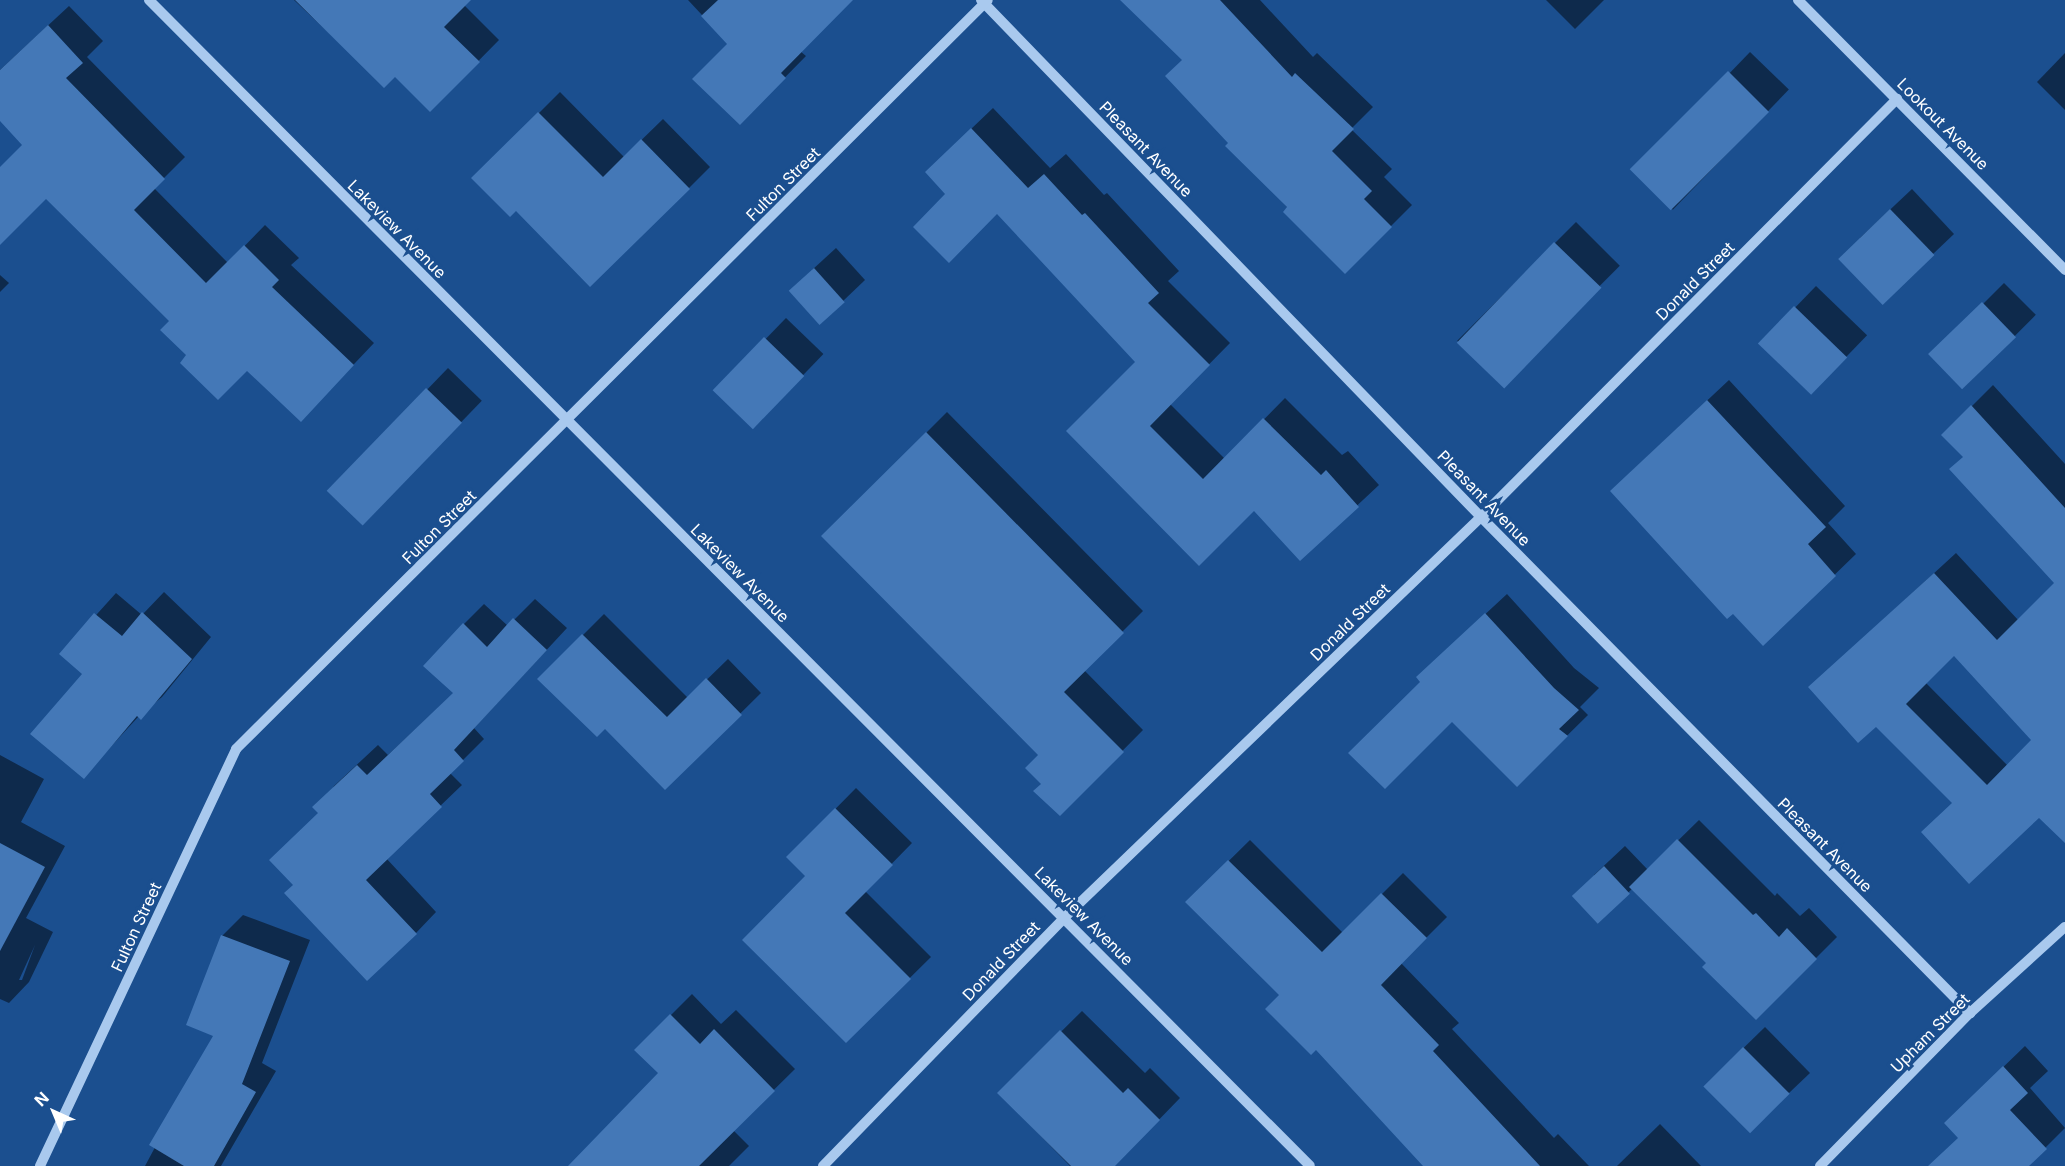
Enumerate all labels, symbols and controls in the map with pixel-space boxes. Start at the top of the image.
street label: Lookout Avenue [1893,74,1993,174]
street label: Pleasant Avenue [1096,97,1196,201]
street label: Fulton Street [742,143,824,225]
street label: Lakeview Avenue [344,176,450,282]
street label: Donald Street [1652,238,1738,324]
street label: Pleasant Avenue [1434,446,1534,550]
street label: Fulton Street [398,486,480,568]
street label: Lakeview Avenue [687,520,793,626]
street label: Donald Street [1306,579,1394,665]
street label: Pleasant Avenue [1774,794,1876,896]
street label: Lakeview Avenue [1031,863,1137,969]
street label: Fulton Street [107,879,165,975]
street label: Donald Street [958,917,1044,1005]
street label: Upham Street [1887,990,1973,1076]
north arrow [24,1082,84,1142]
text: N [30,1088,53,1110]

